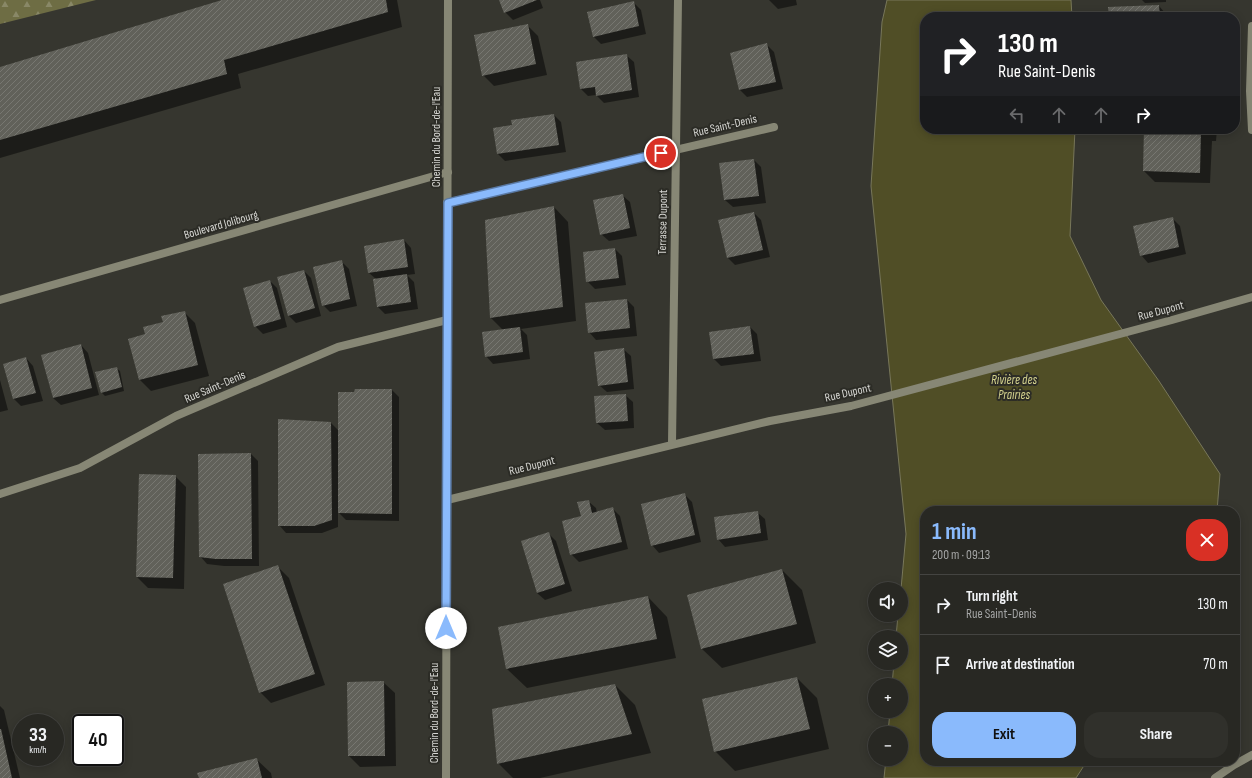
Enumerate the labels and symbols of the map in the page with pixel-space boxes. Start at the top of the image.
street label: Chemin du Bord-de-l'Eau [429,87,444,187]
street label: Rue Saint-Denis [692,111,758,141]
pin [644,136,678,170]
street label: Terrasse Dupont [655,189,671,255]
street label: Boulevard Jolibourg [182,207,260,243]
street label: Rue Dupont [1136,298,1186,324]
street label: Rue Saint-Denis [182,367,248,407]
water label: Rivière des Prairies [991,372,1038,403]
street label: Rue Dupont [823,380,873,406]
street label: Rue Dupont [507,453,557,479]
position arrow [425,607,467,649]
street label: Chemin du Bord-de-l'Eau [427,663,442,763]
speed limit sign: 40 [72,714,124,766]

